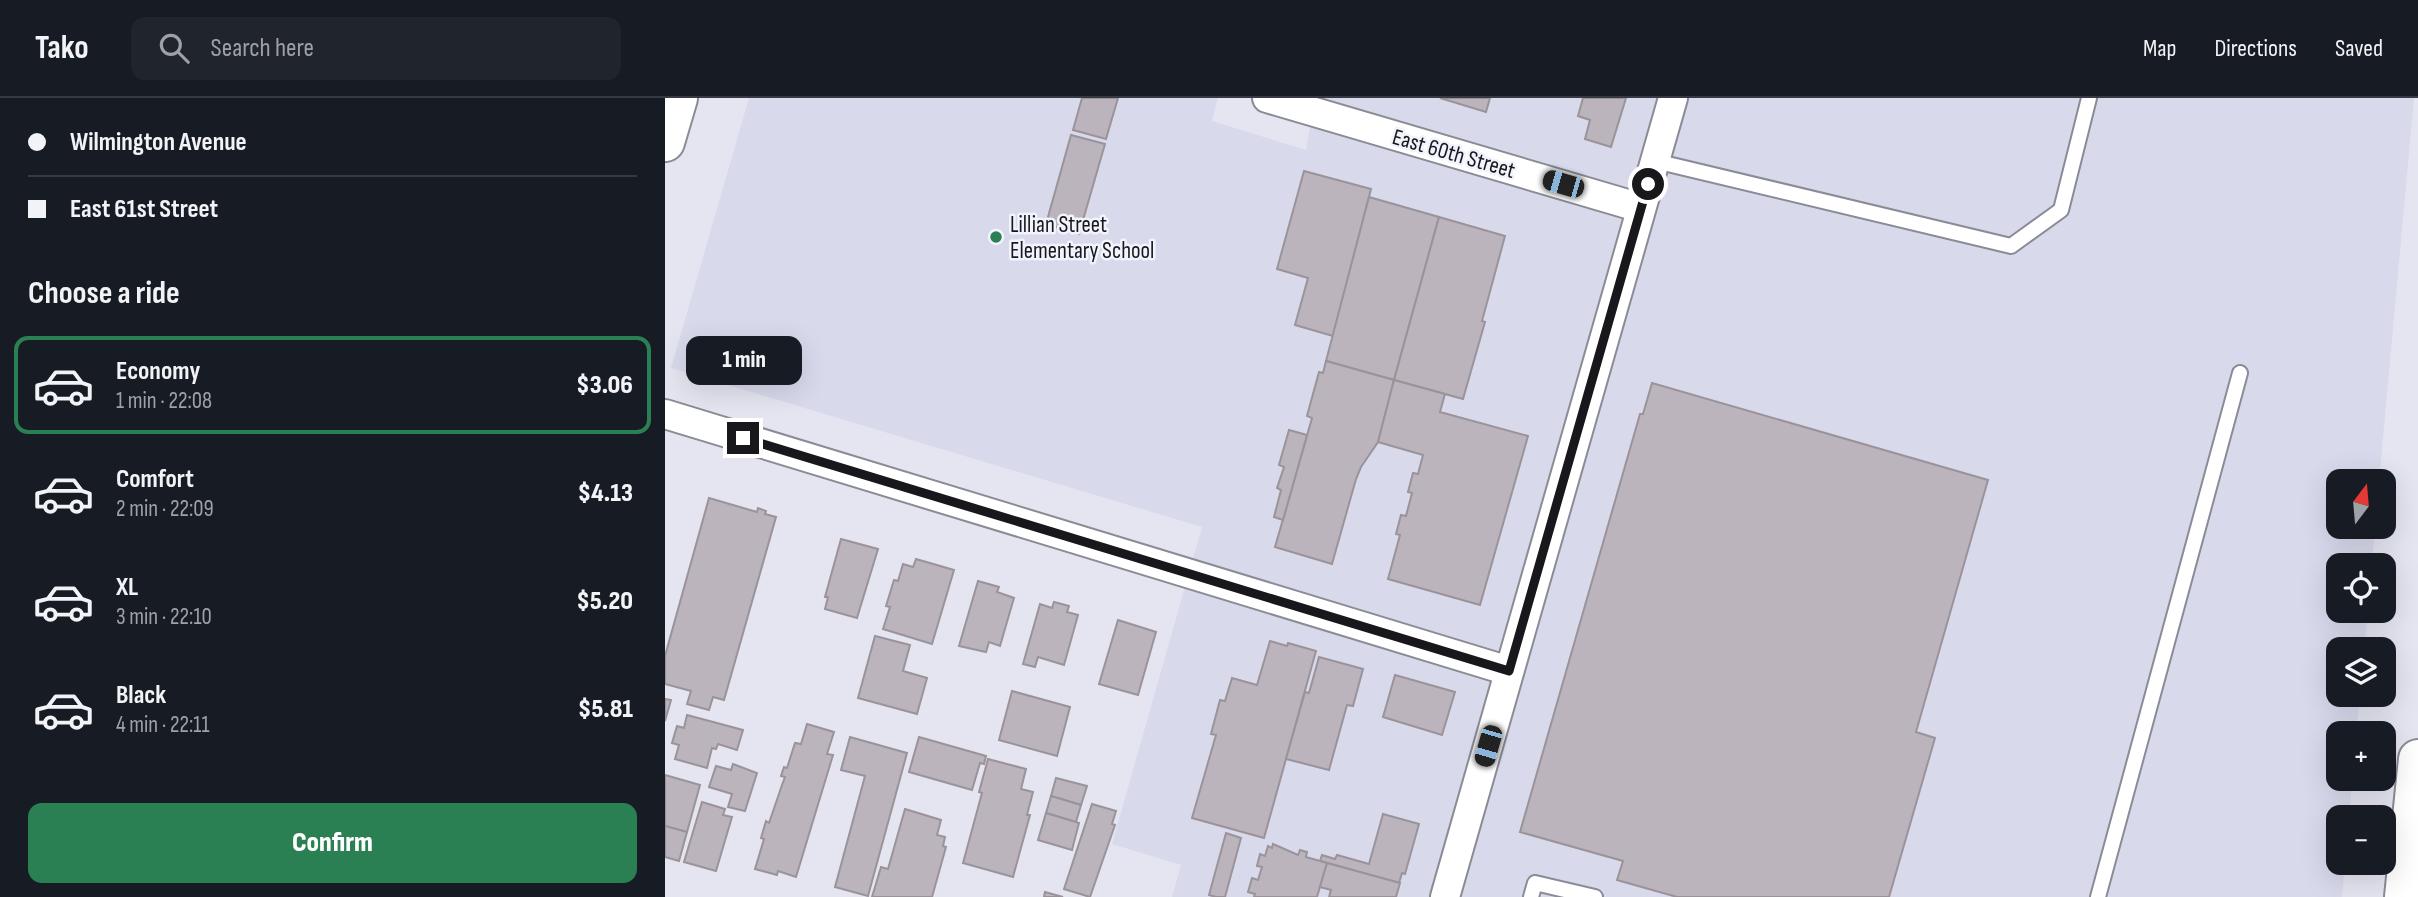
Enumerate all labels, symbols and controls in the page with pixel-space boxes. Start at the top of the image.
search box [131,17,621,80]
text: Tako [35,28,89,68]
icon: search [155,29,193,67]
text: Search here [211,33,314,64]
text: Map [2143,34,2176,63]
text: Directions [2214,34,2297,63]
text: Saved [2335,34,2383,63]
street label: East 60th Street [1389,123,1518,185]
text: Wilmington Avenue [70,127,247,158]
car [1540,168,1587,200]
route start [1632,168,1664,200]
text: East 61st Street [70,194,218,225]
place label: Lillian Street Elementary School [1010,211,1154,265]
marker: Lillian Street Elementary School [988,229,1004,245]
text: Choose a ride [28,274,180,313]
callout: 1 min [685,336,801,386]
text: 1 min [722,346,766,374]
icon: car [32,354,95,417]
text: Economy [116,356,200,387]
text: $3.06 [576,370,633,401]
text: 1 min · 22:08 [116,387,212,415]
route end [727,422,759,454]
icon: car [32,462,95,525]
text: Comfort [116,464,194,495]
north arrow [2326,469,2396,539]
map controls [2326,469,2396,875]
text: $4.13 [578,478,633,509]
text: 2 min · 22:09 [116,495,214,523]
button: locate [2326,553,2396,623]
icon: car [32,570,95,633]
text: XL [116,572,138,603]
text: $5.20 [577,586,633,617]
text: 3 min · 22:10 [116,603,212,631]
button: layers [2326,637,2396,707]
icon: car [32,678,95,741]
text: Black [116,680,166,711]
text: $5.81 [578,694,633,725]
text: 4 min · 22:11 [116,711,209,739]
button: + [2326,721,2396,791]
car [1473,723,1504,769]
button: Confirm [28,803,637,883]
button: − [2326,805,2396,875]

